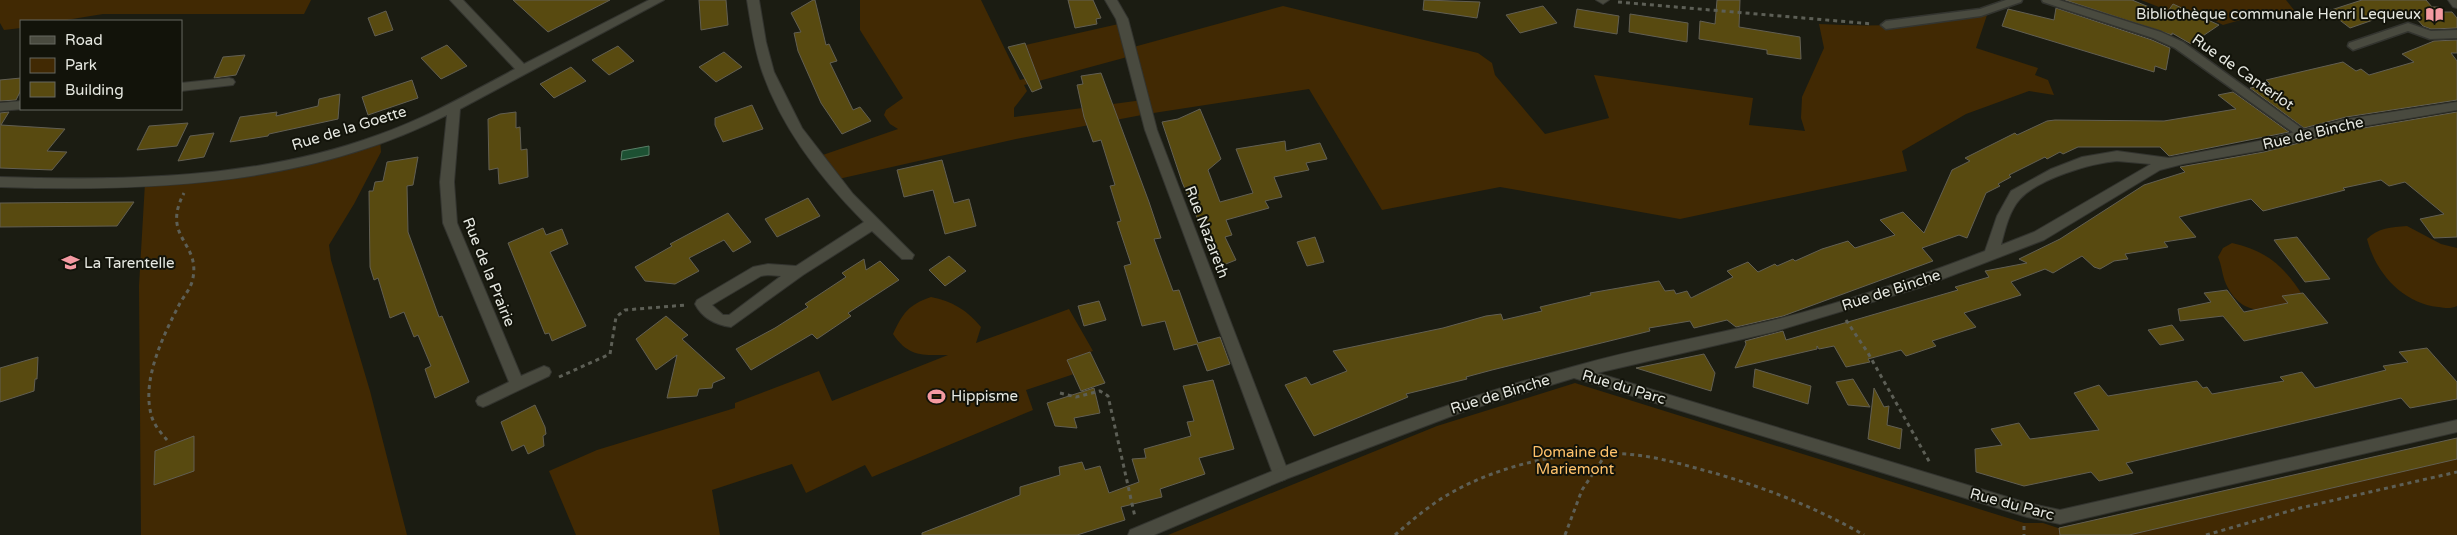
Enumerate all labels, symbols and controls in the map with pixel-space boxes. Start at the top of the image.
library icon: Bibliothèque communale Henri Lequeux [2425,4,2445,24]
place label: Bibliothèque communale Henri Lequeux [2136,5,2421,23]
legend [20,20,182,110]
street label: Rue de Canterlot [2189,30,2298,114]
text: Road [65,31,103,49]
text: Park [65,56,97,74]
text: Building [65,81,124,99]
street label: Rue de la Goette [289,102,409,154]
street label: Rue de Binche [2261,113,2365,153]
street label: Rue Nazareth [1181,183,1233,281]
street label: Rue de la Prairie [459,215,519,329]
school or university icon: La Tarentelle [60,253,80,273]
place label: La Tarentelle [84,254,174,272]
street label: Rue de Binche [1839,266,1943,314]
street label: Rue du Parc [1580,366,1668,408]
street label: Rue de Binche [1448,370,1552,418]
sports icon: Hippisme [927,386,947,406]
place label: Hippisme [951,387,1018,405]
park label: Domaine de Mariemont [1532,443,1618,478]
street label: Rue du Parc [1968,484,2056,524]

